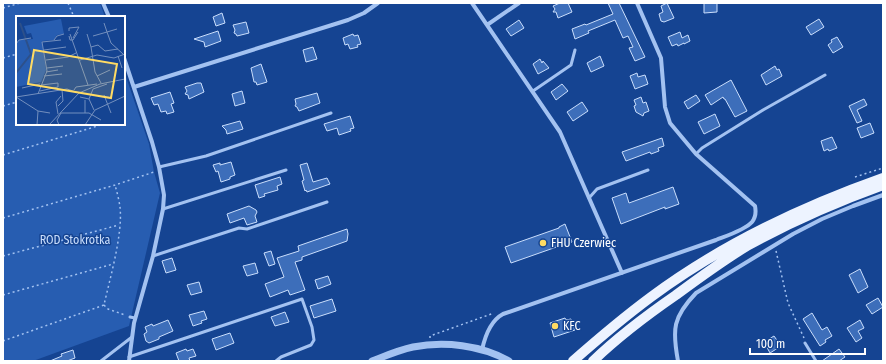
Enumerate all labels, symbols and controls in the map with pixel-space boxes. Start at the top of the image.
inset map [16,16,125,125]
park label: ROD Stokrotka [40,233,110,247]
place label: FHU Czerwiec [551,236,616,250]
marker: FHU Czerwiec [538,238,548,248]
place label: KFC [563,319,581,333]
marker: KFC [550,321,560,331]
scale bar [750,330,865,356]
text: 100 m [756,337,785,351]

